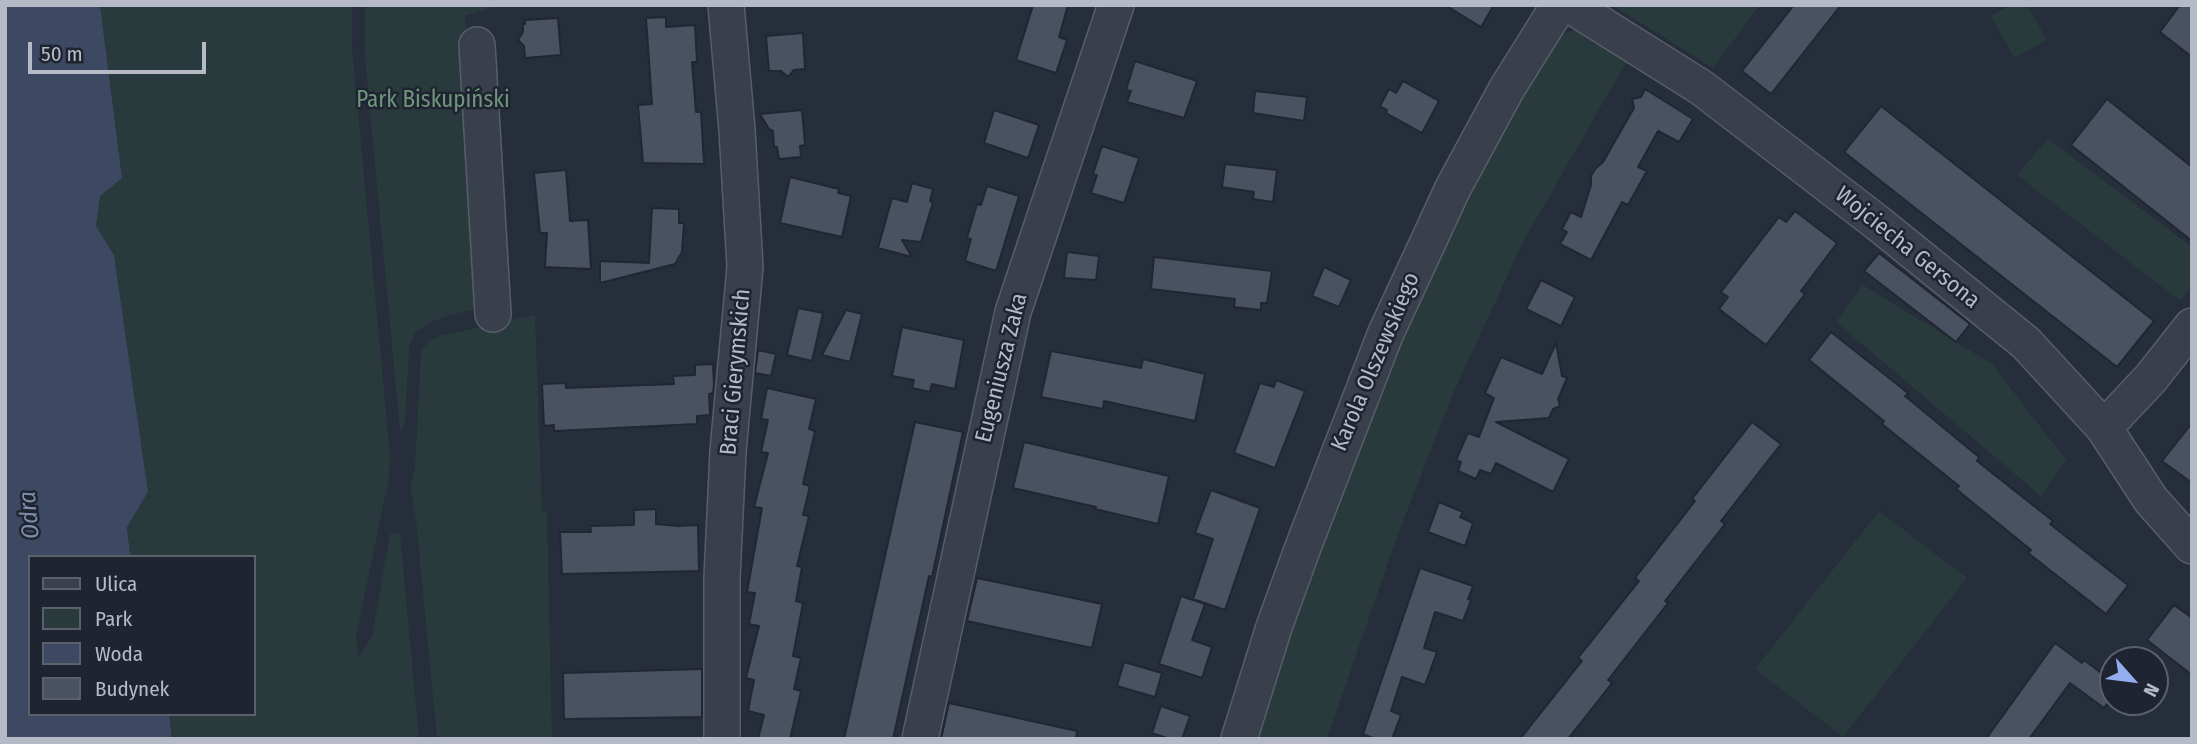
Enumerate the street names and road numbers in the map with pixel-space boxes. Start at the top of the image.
street label: Wojciecha Gersona [1829,181,1985,315]
street label: Karola Olszewskiego [1326,269,1426,455]
street label: Braci Gierymskich [715,288,757,456]
street label: Eugeniusza Zaka [970,290,1034,446]

